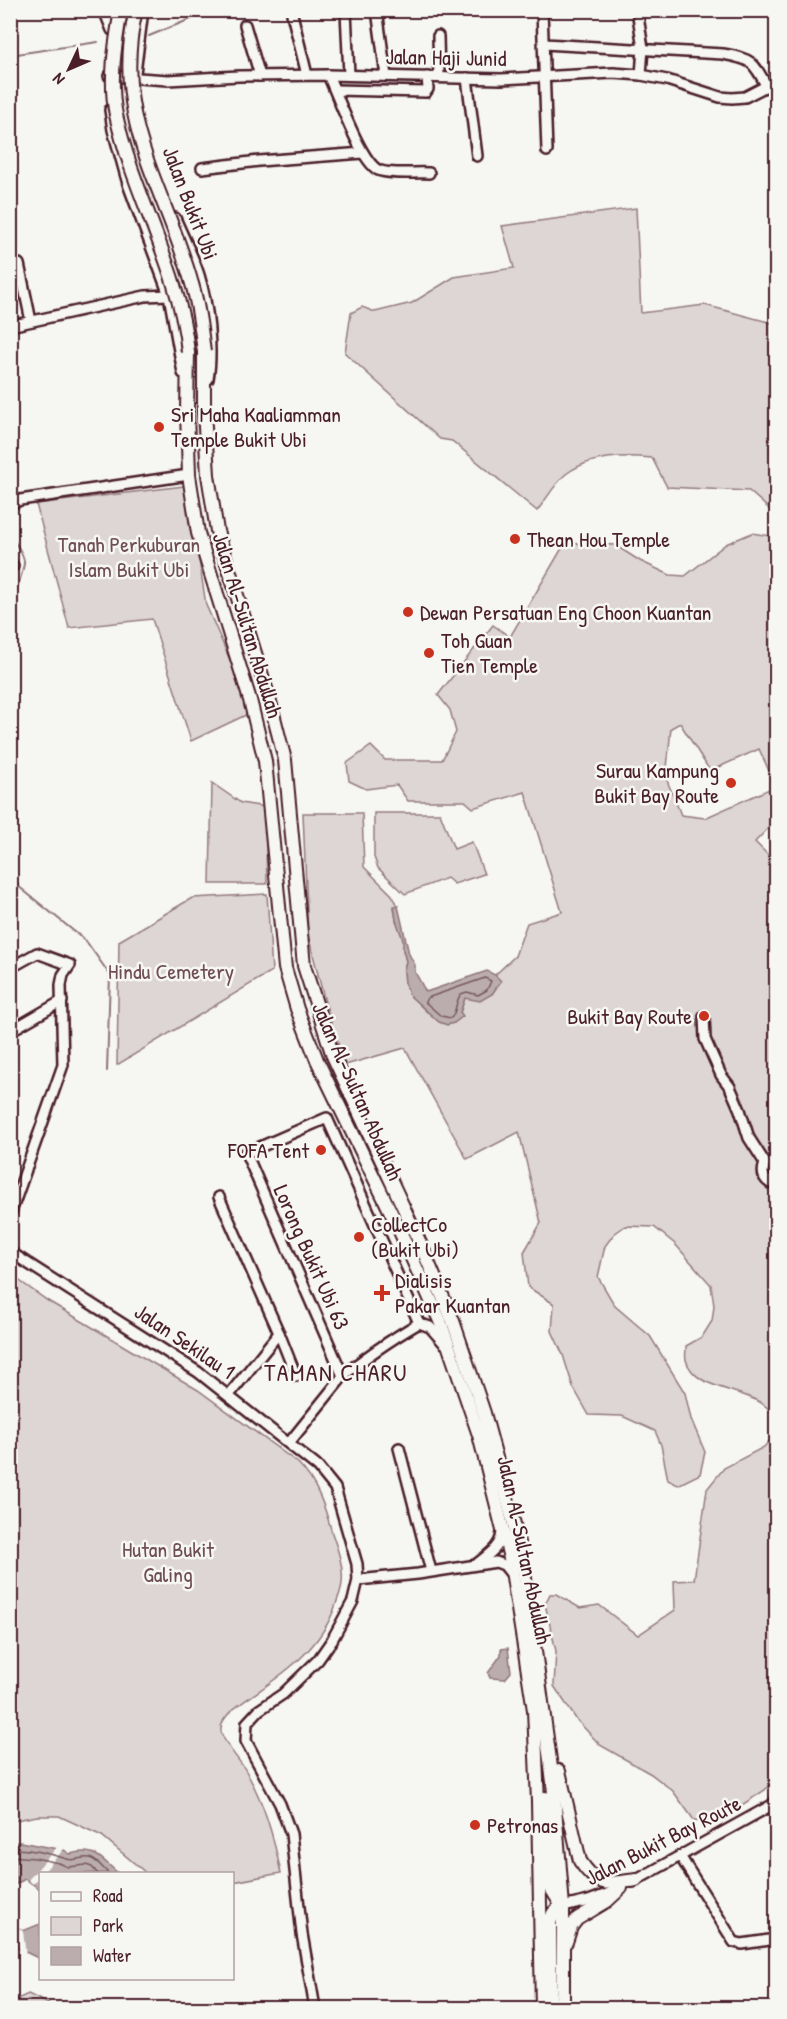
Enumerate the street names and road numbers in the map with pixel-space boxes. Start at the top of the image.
street label: Jalan Haji Junid [385,41,507,73]
street label: Jalan Bukit Ubi [156,142,226,264]
street label: Jalan Al-Sultan Abdullah [206,529,290,721]
street label: Jalan Al-Sultan Abdullah [305,997,411,1185]
street label: Lorong Bukit Ubi 63 [267,1180,357,1334]
street label: Jalan Sekilau 1 [129,1296,241,1386]
street label: Jalan Al-Sultan Abdullah [490,1453,560,1647]
street label: Jalan Bukit Bay Route [580,1788,746,1892]

